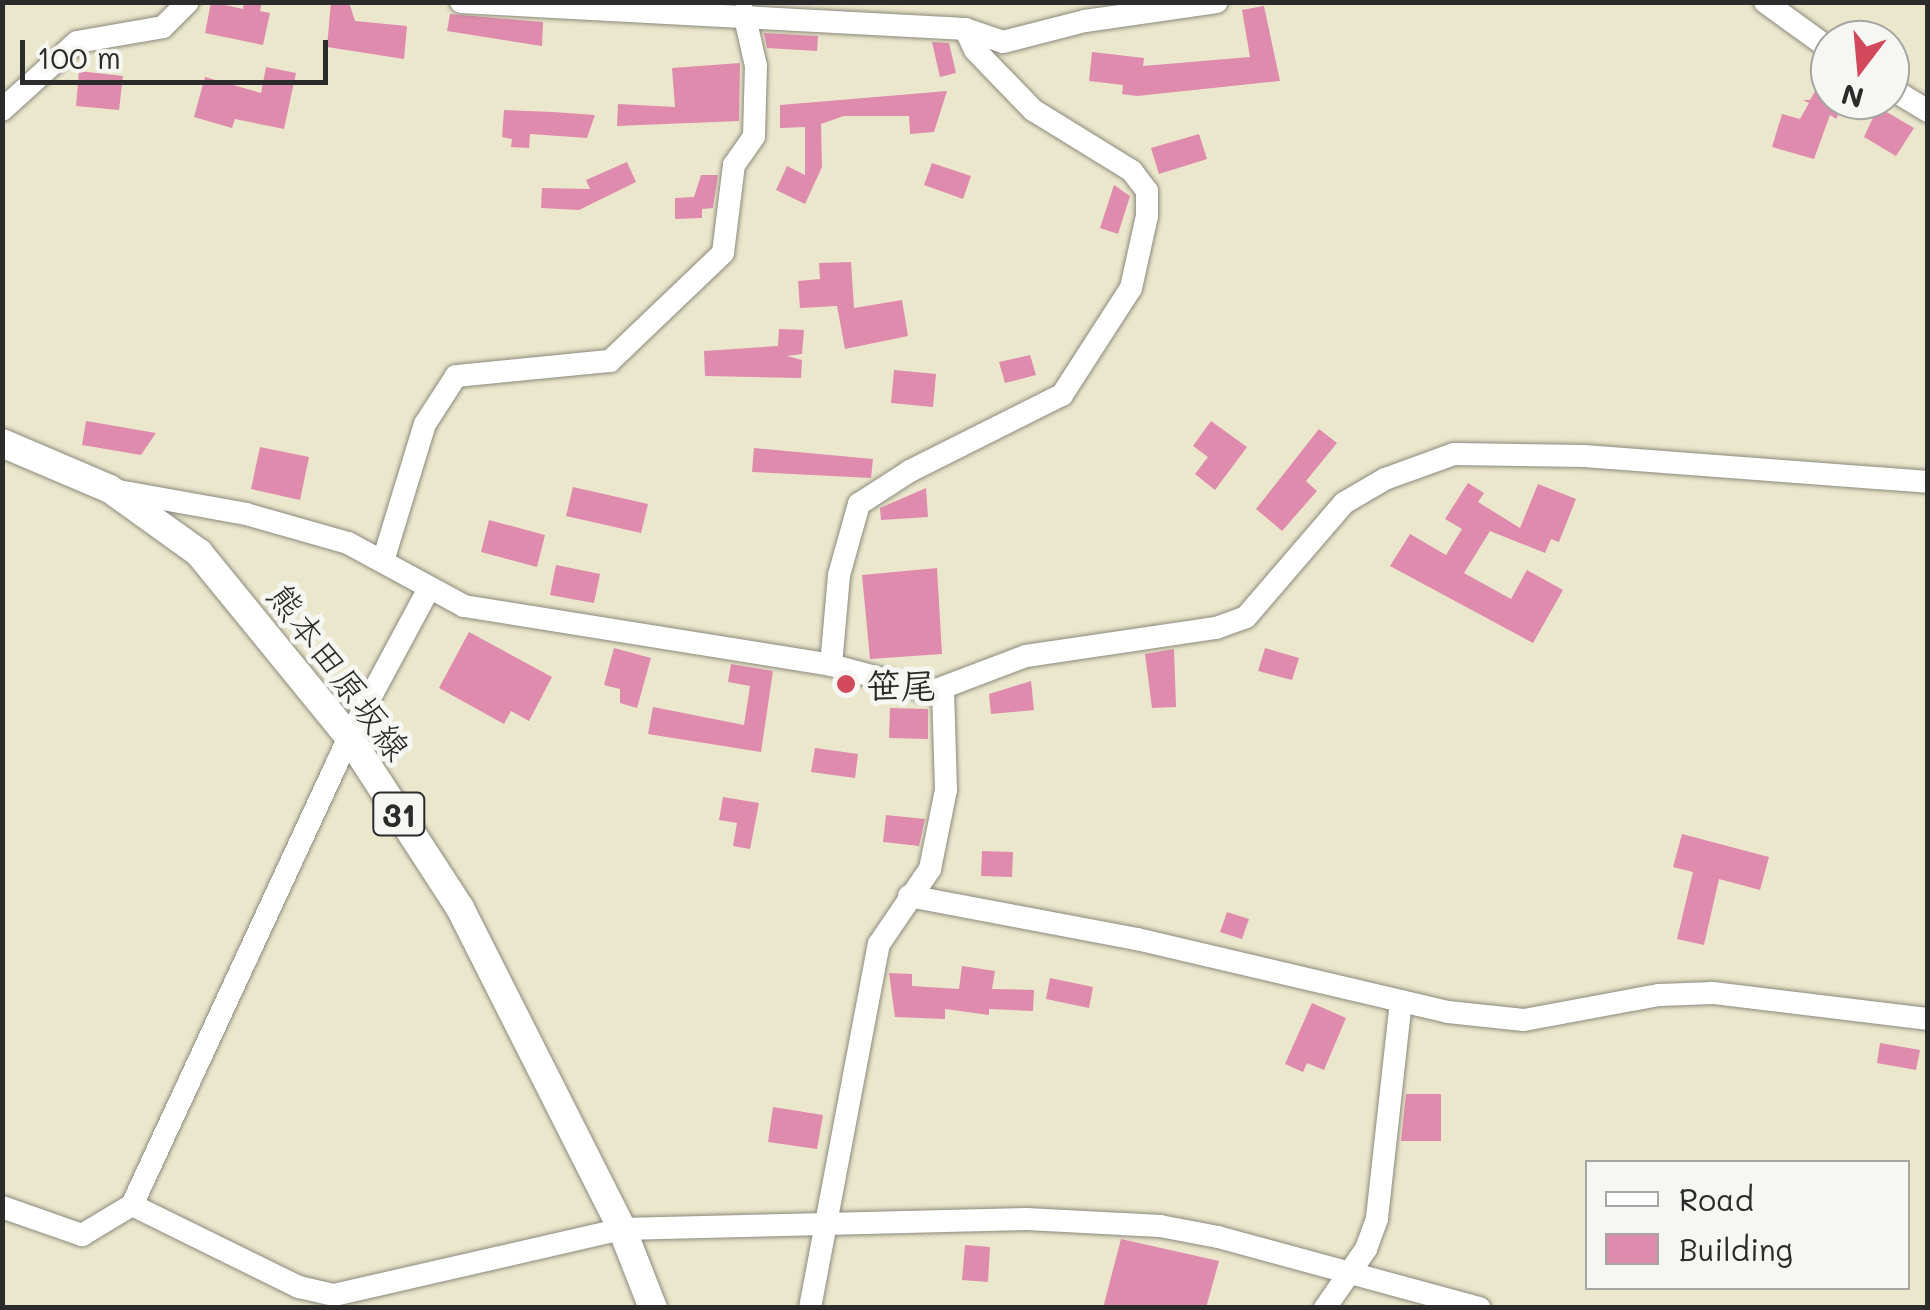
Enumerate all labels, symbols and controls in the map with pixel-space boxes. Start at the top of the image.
scale bar [25,20,332,82]
north arrow [1810,20,1910,120]
text: 100 m [37,37,121,77]
text: N [1837,77,1867,117]
street label: 熊本田原坂線 [260,575,420,767]
place label: 笹尾 [866,663,936,705]
marker: 笹尾 [835,673,857,695]
road number: 31 [372,787,426,841]
legend [1585,1160,1910,1290]
text: Road [1679,1179,1754,1219]
text: Building [1679,1229,1793,1269]

